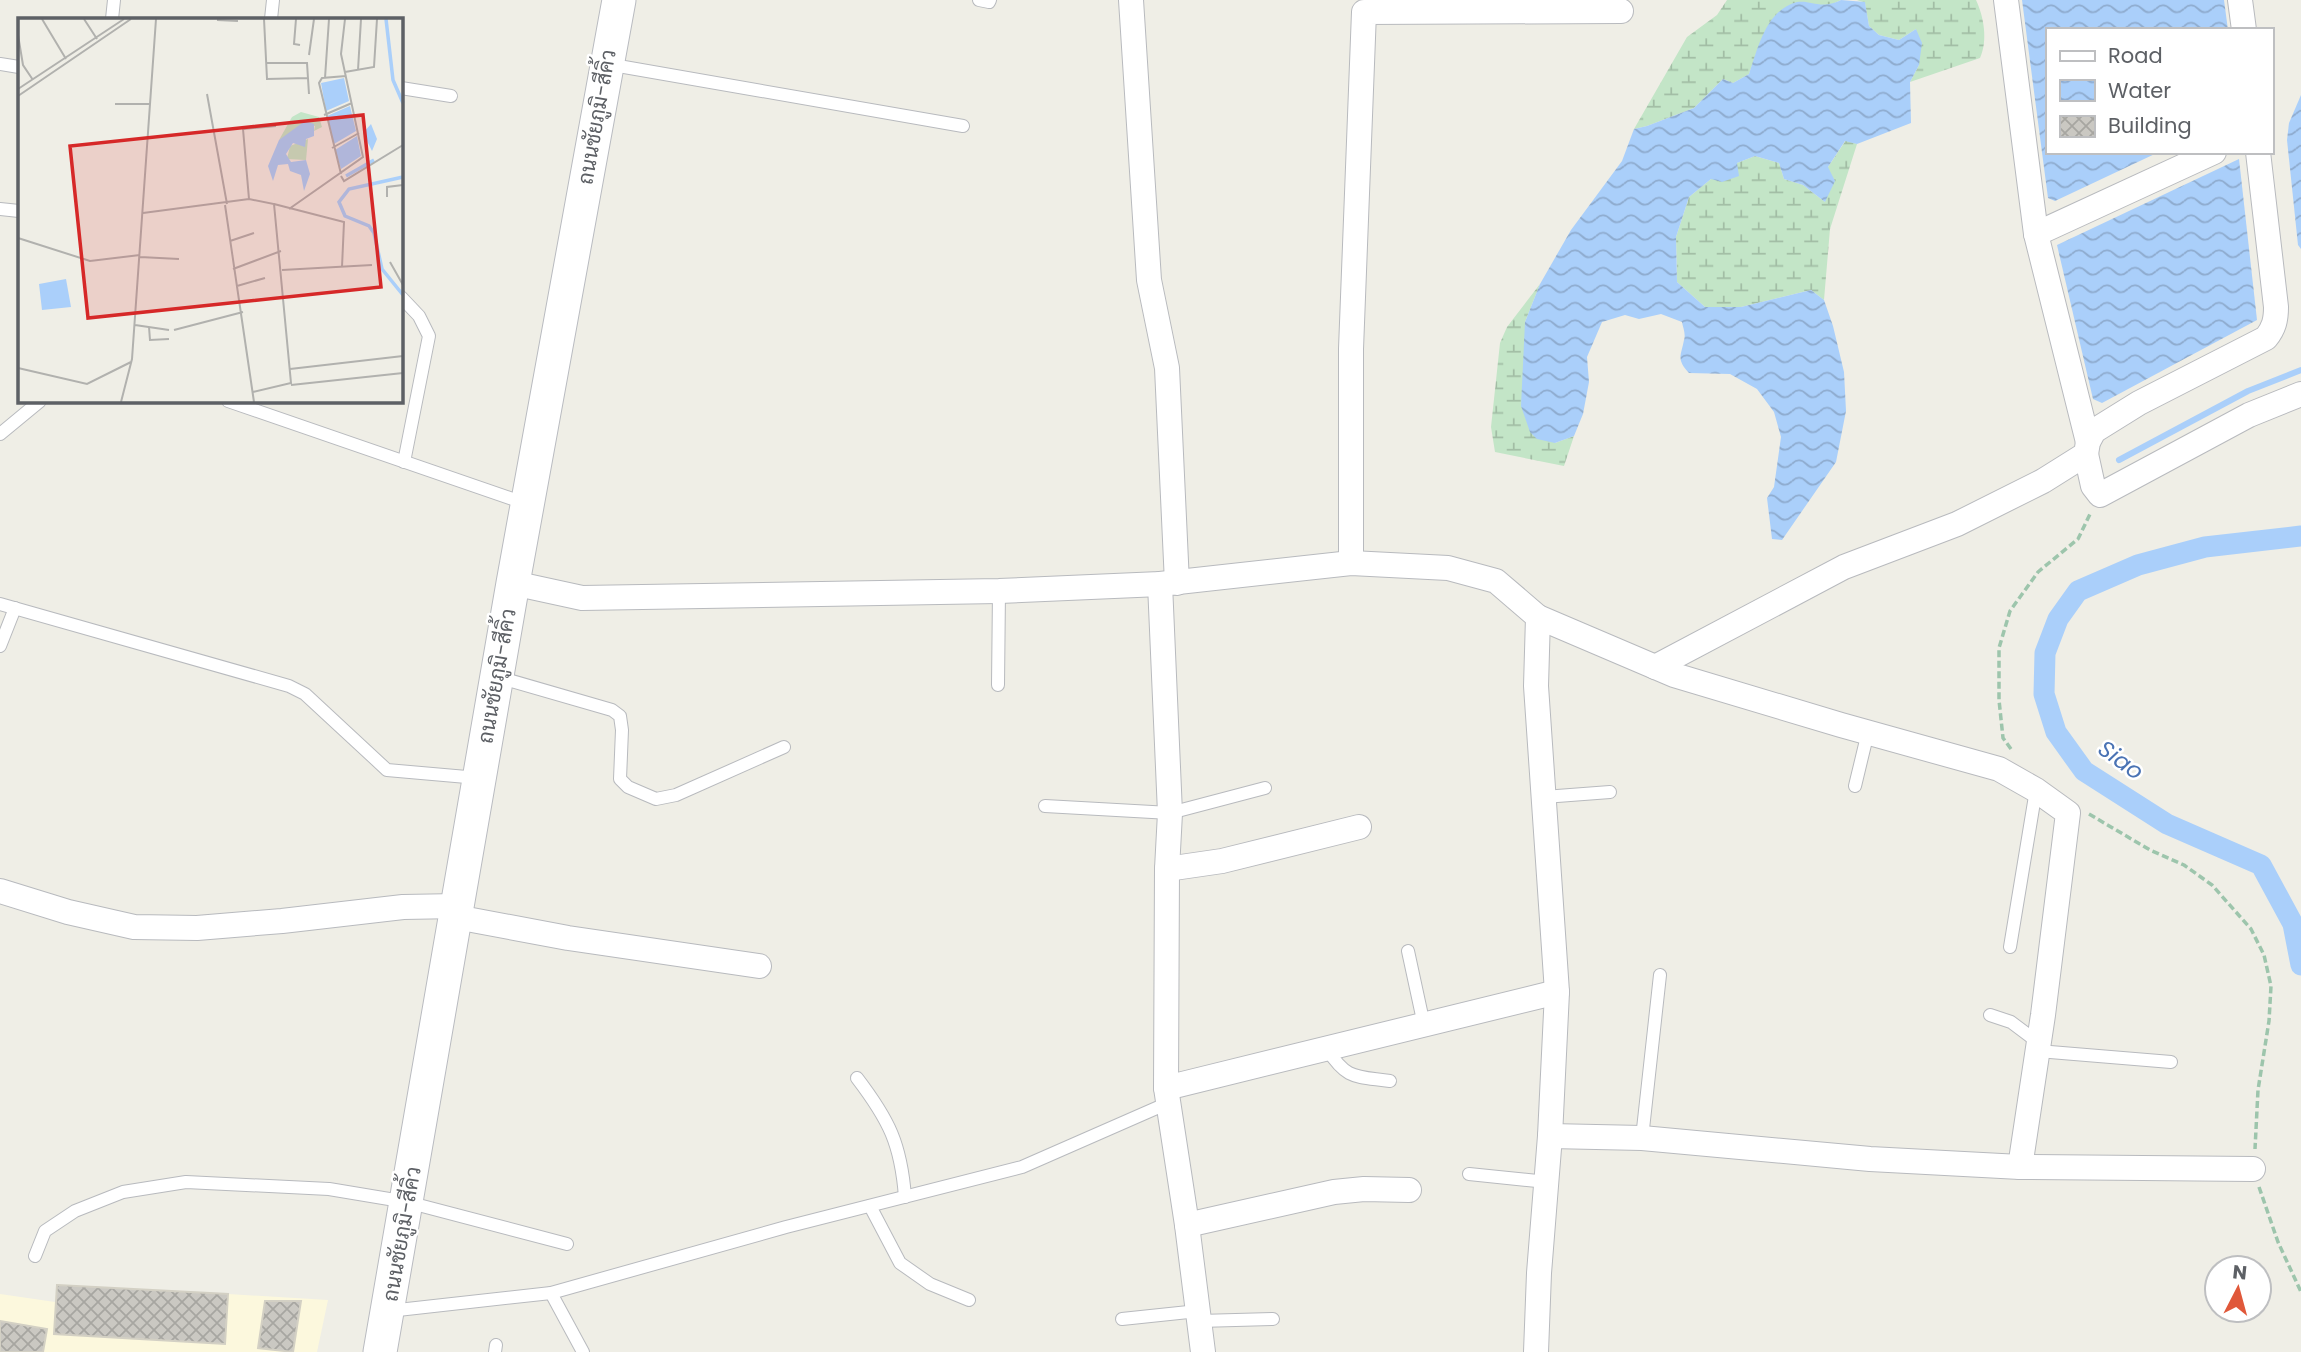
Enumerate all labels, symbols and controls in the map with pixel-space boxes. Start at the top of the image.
inset map [18,18,402,402]
legend [2046,28,2273,154]
text: Road [2108,41,2163,70]
street label: ถนนชัยภูมิ-สีคิ้ว [566,46,624,187]
text: Water [2108,76,2171,105]
text: Building [2108,111,2192,140]
street label: ถนนชัยภูมิ-สีคิ้ว [466,605,524,746]
water label: Siao [2092,733,2150,787]
street label: ถนนชัยภูมิ-สีคิ้ว [371,1163,429,1304]
north arrow [2203,1254,2273,1324]
text: N [2231,1258,2248,1287]

